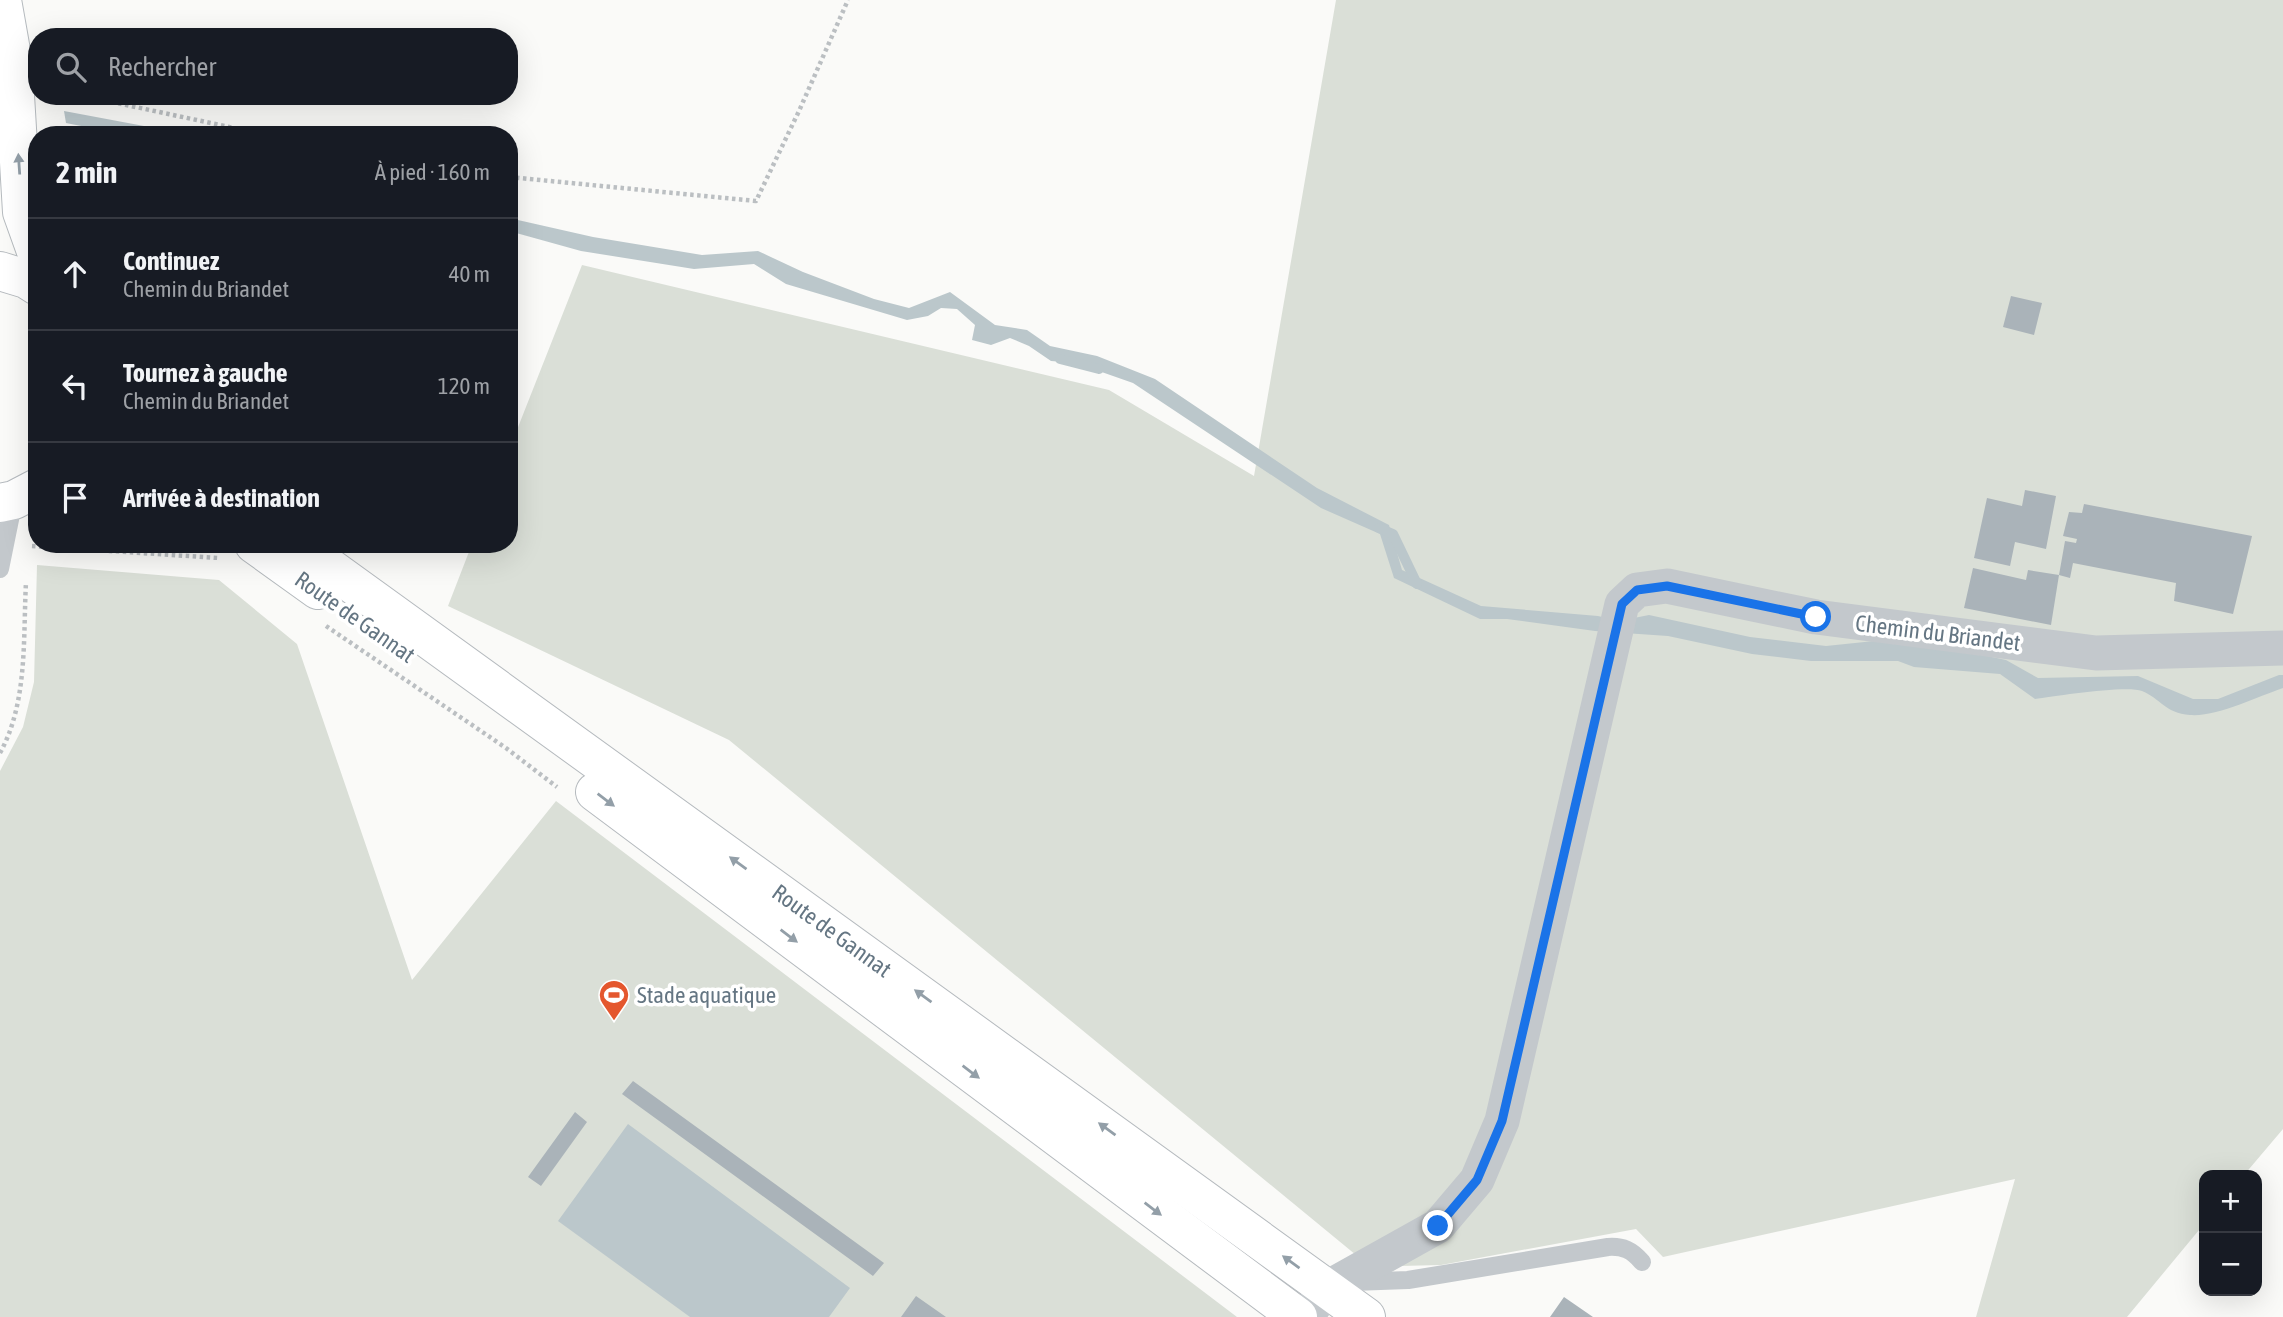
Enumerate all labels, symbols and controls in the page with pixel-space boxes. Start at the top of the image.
search box [28,28,518,105]
icon: search [52,48,90,86]
text: Rechercher [108,52,216,82]
one-way arrow [13,153,24,175]
text: 2 min [56,155,117,189]
text: À pied · 160 m [375,159,490,185]
text: Continuez [123,246,219,276]
icon: ahead [56,255,94,293]
text: 40 m [449,261,490,287]
text: Chemin du Briandet [123,276,289,302]
text: Tournez à gauche [123,358,288,388]
icon: left [56,367,94,405]
text: 120 m [438,373,490,399]
text: Chemin du Briandet [123,388,289,414]
icon: arrive [56,479,94,517]
text: Arrivée à destination [123,483,320,513]
street label: Route de Gannat [290,566,420,668]
route start [1800,601,1831,632]
street label: Chemin du Briandet [1854,610,2022,656]
one-way arrow [597,793,616,807]
one-way arrow [729,856,747,870]
street label: Route de Gannat [767,879,896,982]
one-way arrow [779,929,797,944]
sports icon: Stade aquatique [597,978,631,1022]
place label: Stade aquatique [637,982,776,1008]
one-way arrow [914,989,932,1003]
one-way arrow [962,1065,980,1079]
one-way arrow [1098,1122,1116,1136]
map controls [2199,1170,2262,1296]
button: + [2199,1170,2262,1233]
one-way arrow [1144,1201,1162,1215]
route end [1422,1210,1453,1241]
button: − [2199,1233,2262,1296]
one-way arrow [1283,1255,1301,1270]

